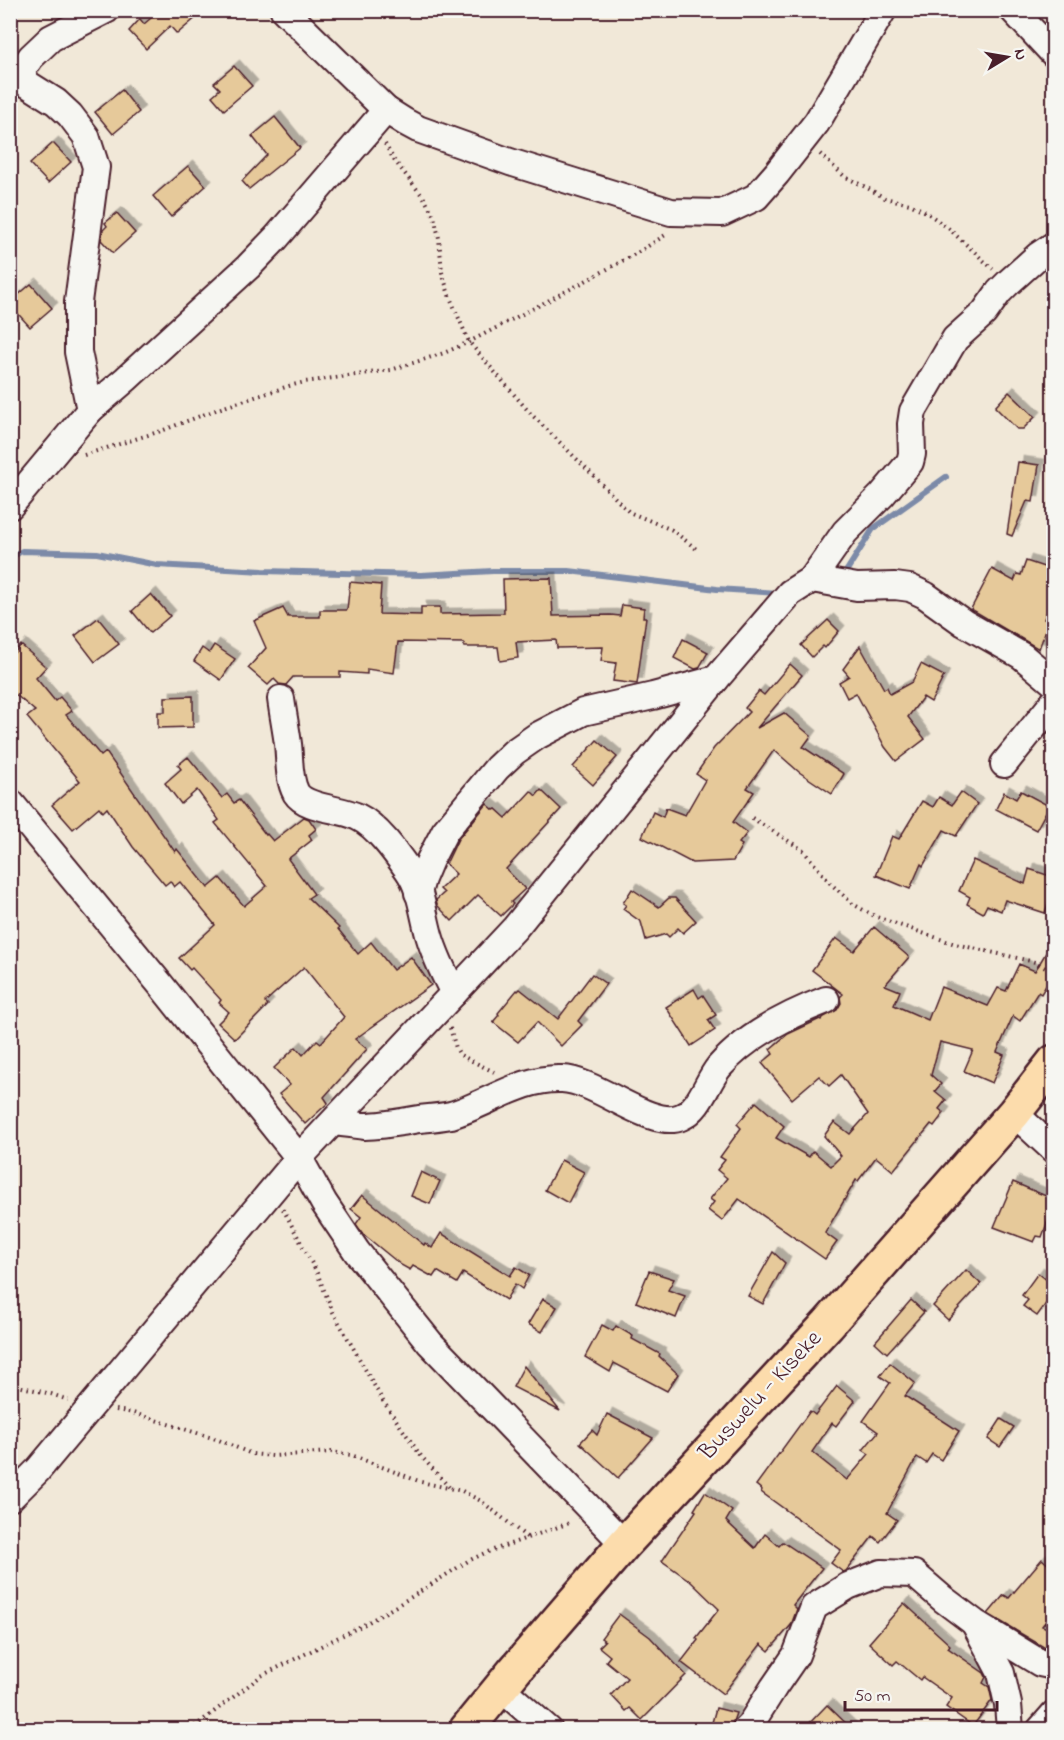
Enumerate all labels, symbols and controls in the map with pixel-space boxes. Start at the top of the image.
north arrow [977,27,1037,87]
text: N [1007,47,1033,62]
street label: Buswelu - Kiseke [690,1323,831,1470]
scale bar [845,1674,996,1712]
text: 50 m [854,1684,891,1710]

